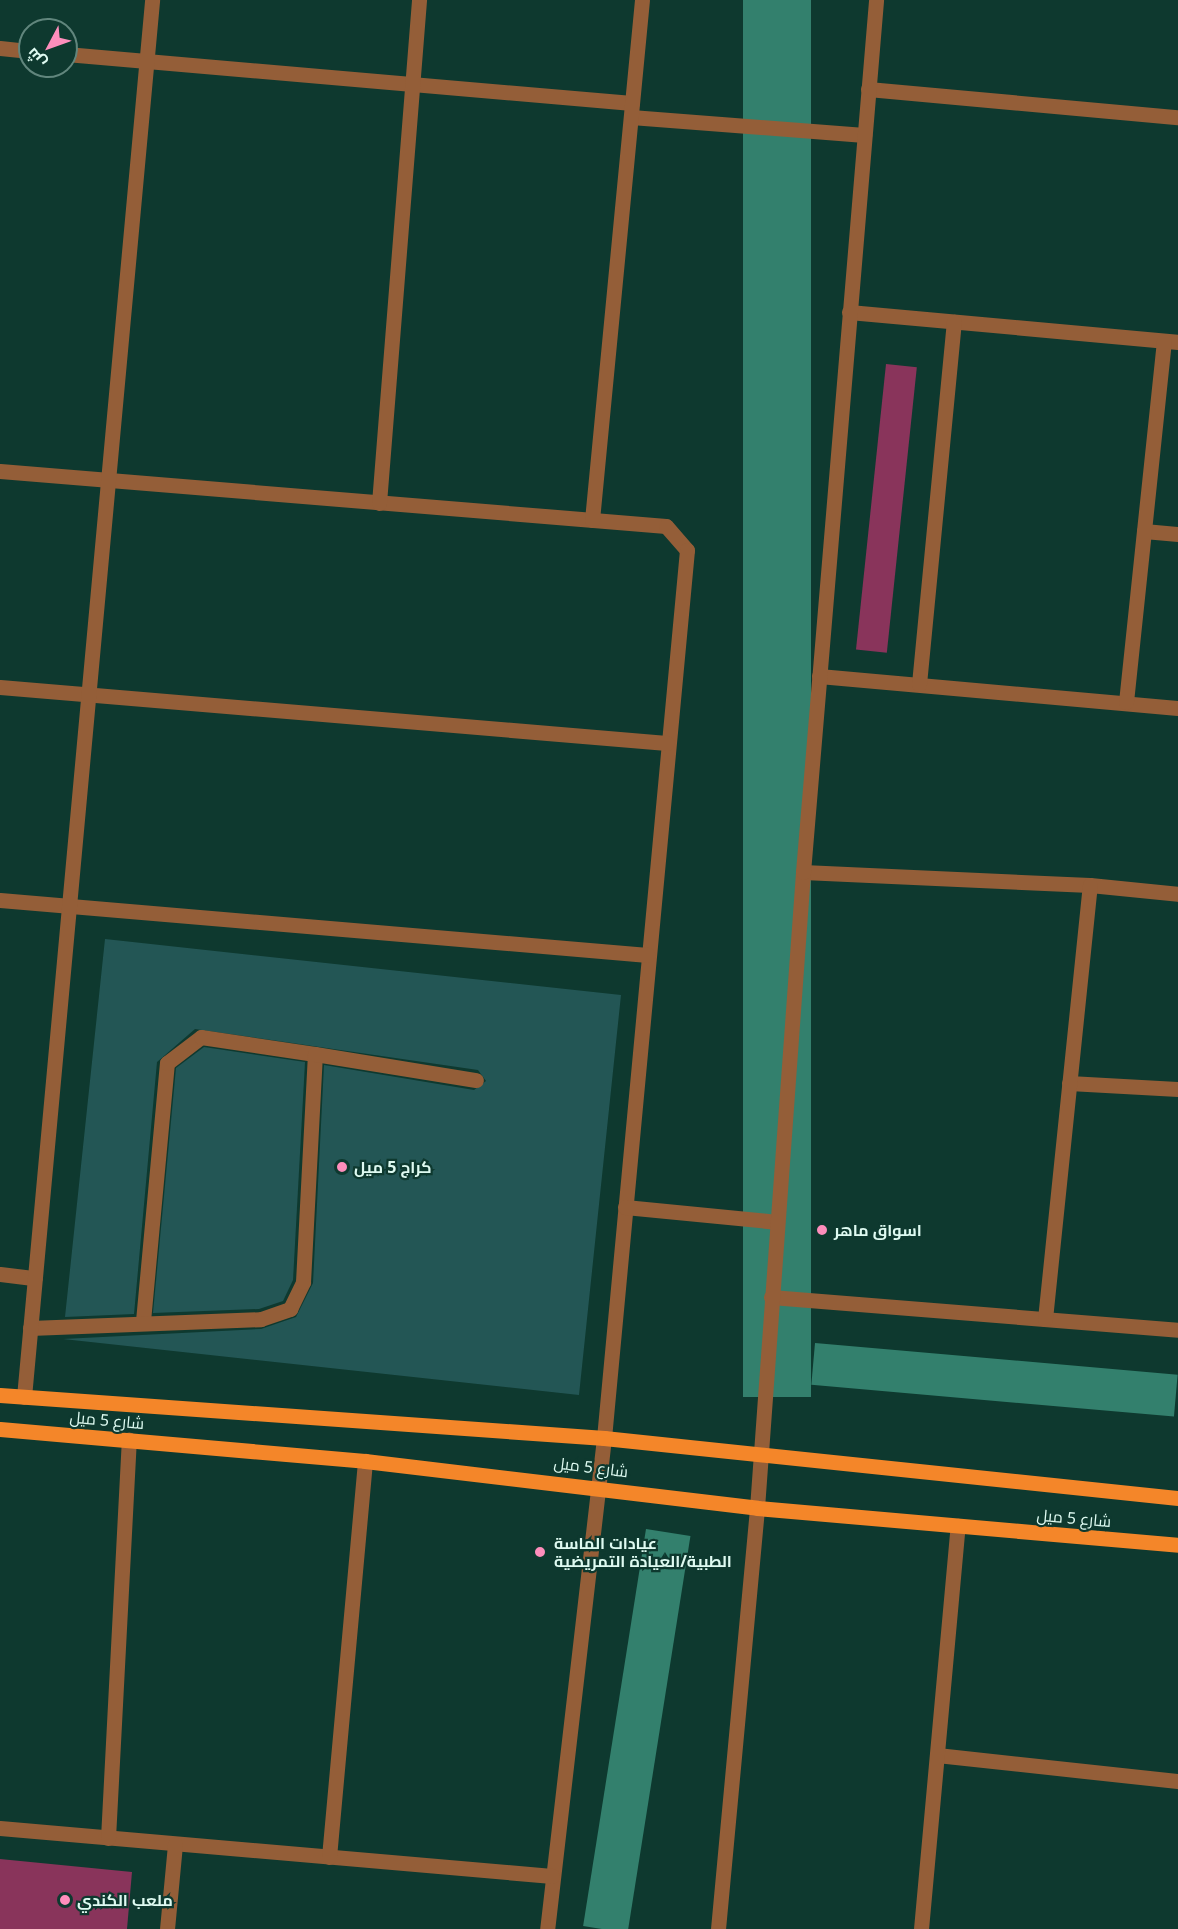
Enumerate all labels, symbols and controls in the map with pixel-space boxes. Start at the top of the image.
north arrow [18,18,78,78]
text: ش [21,44,51,73]
place label: كراج 5 ميل [354,1157,432,1177]
marker: كراج 5 ميل [335,1160,349,1174]
place label: اسواق ماهر [834,1220,922,1240]
marker: اسواق ماهر [815,1223,829,1237]
street label: شارع 5 ميل [69,1407,145,1433]
street label: شارع 5 ميل [553,1453,629,1481]
street label: شارع 5 ميل [1036,1505,1112,1531]
place label: عيادات الماسة الطبية/العيادة التمريضية [554,1533,732,1571]
marker: عيادات الماسة الطبية/العيادة التمريضية [531,1543,549,1561]
place label: ملعب الكندي [77,1890,173,1910]
marker: ملعب الكندي [58,1893,72,1907]

